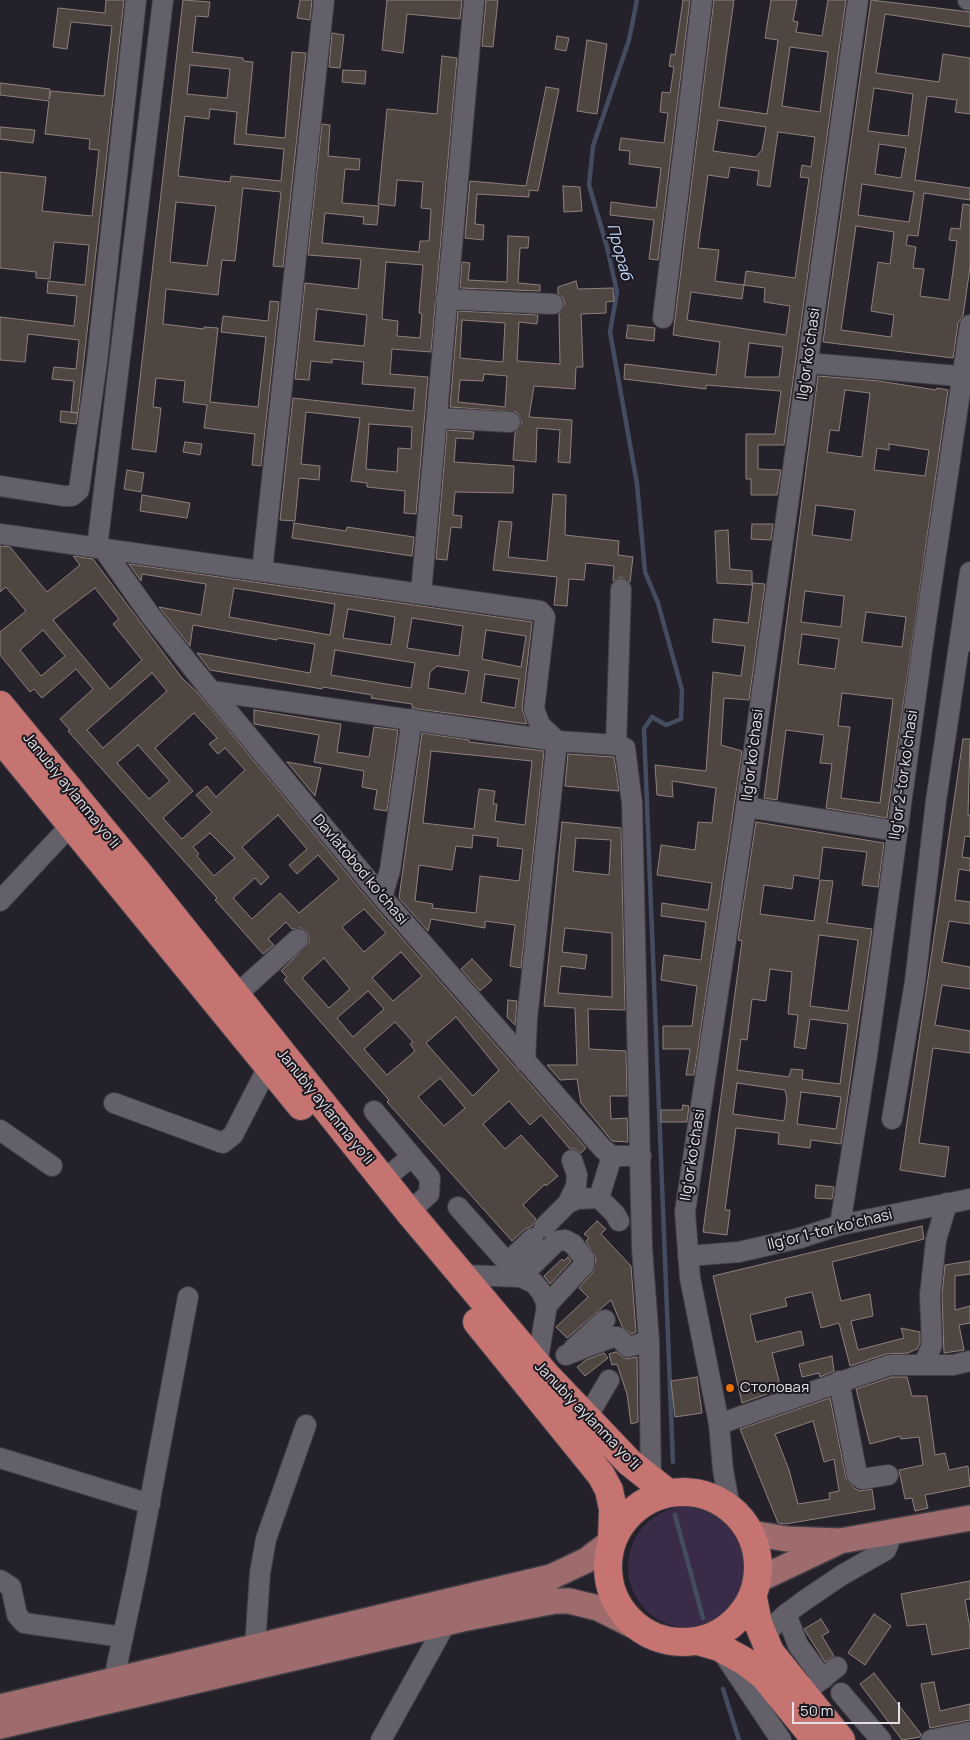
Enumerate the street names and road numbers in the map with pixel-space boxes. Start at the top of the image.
street label: Ilgʻor koʻchasi [794,307,824,401]
street label: Ilgʻor koʻchasi [738,708,768,802]
street label: Ilgʻor 2-tor koʻchasi [886,709,922,841]
street label: Janubiy aylanma yoʻli [19,729,123,853]
street label: Davlatobod koʻchasi [309,811,411,929]
street label: Janubiy aylanma yoʻli [273,1045,377,1169]
street label: Ilgʻor koʻchasi [677,1108,709,1202]
street label: Ilgʻor 1-tor koʻchasi [766,1206,894,1254]
street label: Janubiy aylanma yoʻli [531,1358,643,1474]

